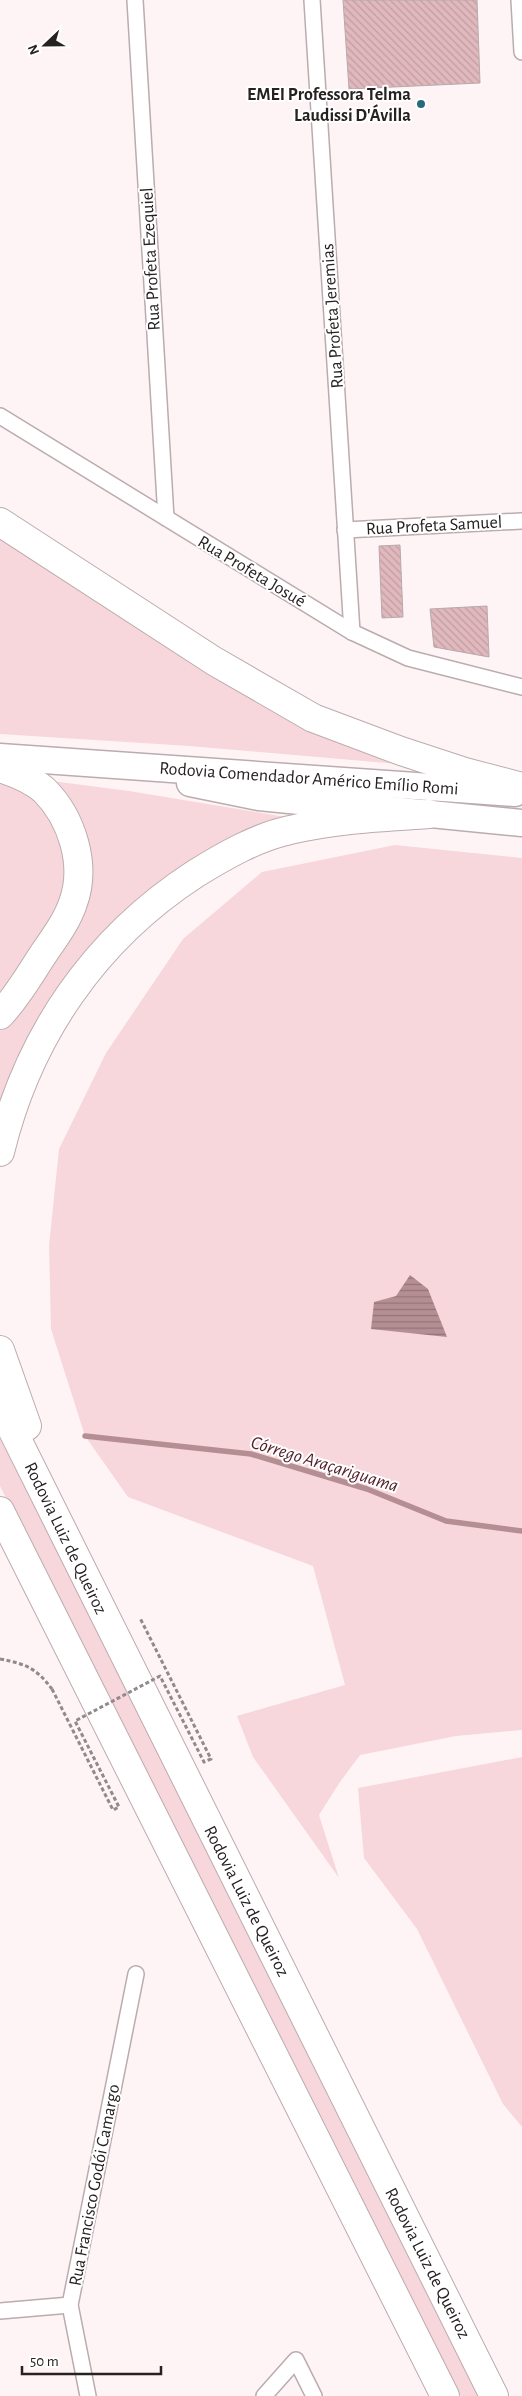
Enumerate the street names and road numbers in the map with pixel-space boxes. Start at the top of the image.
street label: Rua Profeta Ezequiel [138,187,164,331]
street label: Rua Profeta Jeremias [319,243,347,389]
street label: Rua Profeta Samuel [365,513,503,539]
street label: Rua Profeta Josué [195,533,308,611]
street label: Rodovia Comendador Américo Emílio Romi [159,760,459,798]
street label: Rodovia Luiz de Queiroz [21,1460,110,1617]
street label: Rodovia Luiz de Queiroz [200,1823,292,1980]
street label: Rua Francisco Godói Camargo [67,2083,123,2288]
street label: Rodovia Luiz de Queiroz [381,2185,473,2342]

